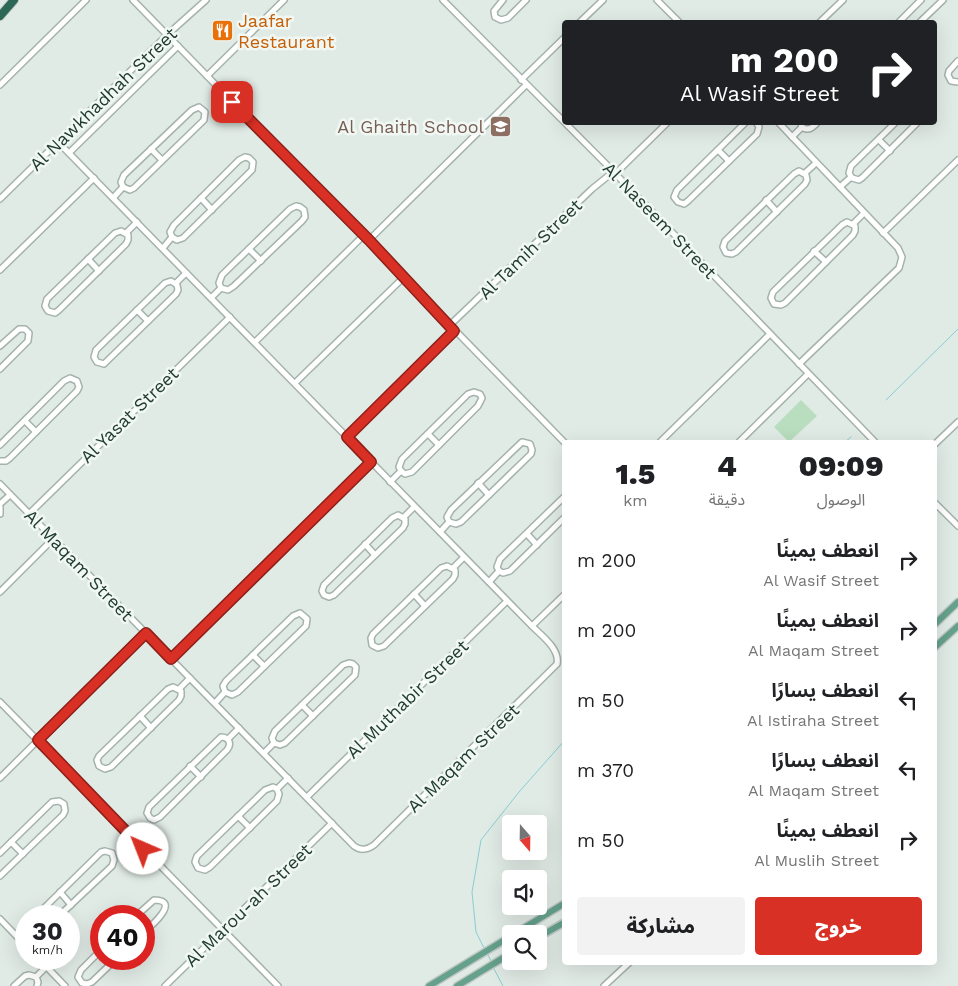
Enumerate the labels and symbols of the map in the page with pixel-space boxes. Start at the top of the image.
place label: Jaafar Restaurant [238,10,335,52]
restaurant icon: Jaafar Restaurant [210,18,234,42]
street label: Al Nawkhadhah Street [25,23,181,175]
pin [211,81,253,123]
school or university icon: Al Ghaith School [488,114,512,138]
place label: Al Ghaith School [337,116,484,137]
street label: Al Naseem Street [599,157,721,283]
street label: Al Tamih Street [474,194,586,303]
street label: Al Yasat Street [76,363,183,467]
street label: Al Maqam Street [20,505,138,626]
street label: Al Muthabir Street [342,635,473,763]
street label: Al Maqam Street [403,699,524,817]
north arrow [502,815,548,860]
position arrow [116,822,168,874]
street label: Al Marou-ah Street [180,839,316,971]
speed limit sign: 40 [90,905,155,970]

